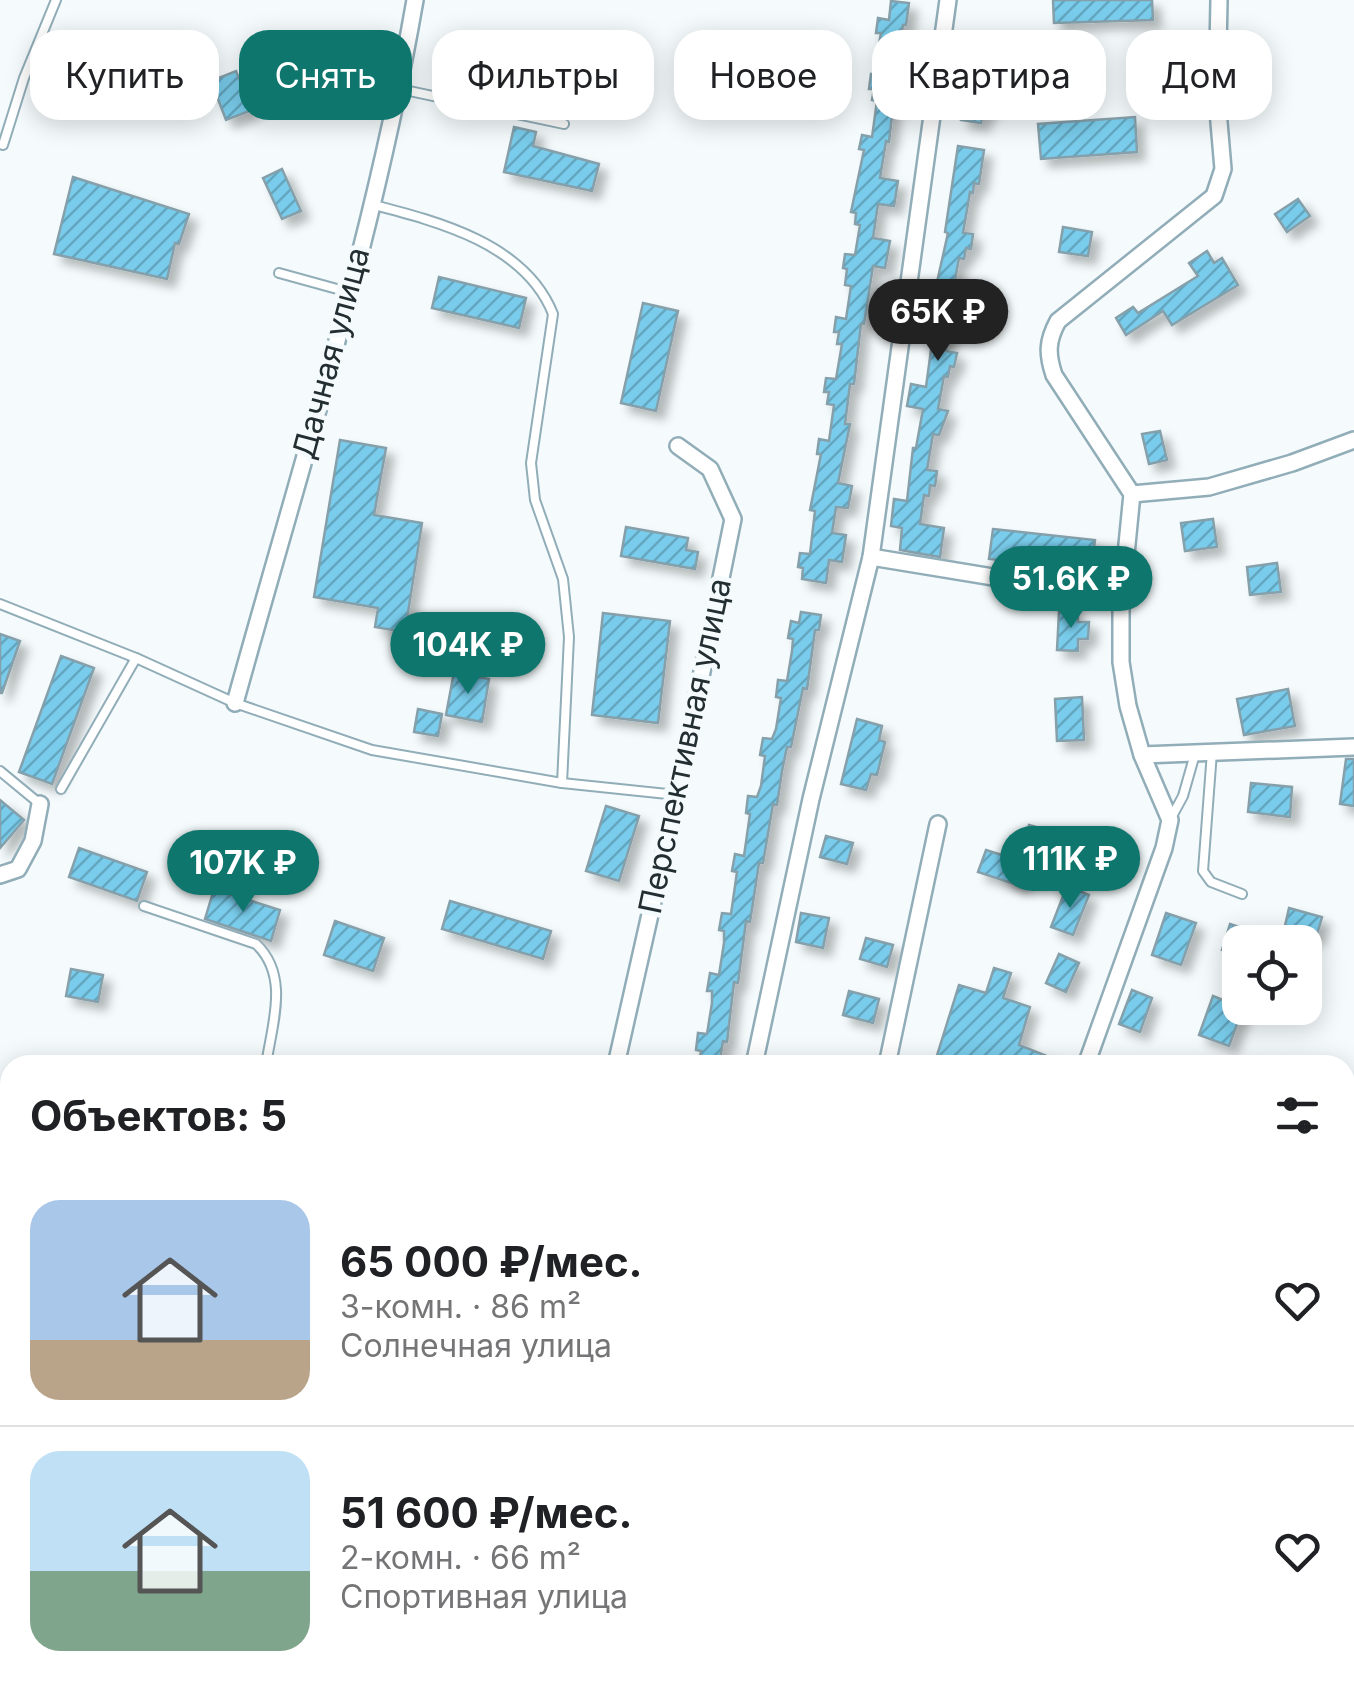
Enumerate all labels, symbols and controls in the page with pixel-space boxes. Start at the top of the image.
chip: Купить [30,30,219,120]
chip: Снять [239,30,412,120]
chip: Фильтры [432,30,654,120]
chip: Новое [674,30,852,120]
chip: Квартира [872,30,1106,120]
chip: Дом [1126,30,1272,120]
street label: Дачная улица [284,243,377,463]
pin: 65K ₽ [868,279,1008,364]
text: 65K ₽ [890,292,986,331]
pin: 51.6K ₽ [979,546,1163,631]
text: 51.6K ₽ [1011,559,1131,598]
street label: Перспективная улица [630,575,739,917]
pin: 104K ₽ [387,612,549,697]
text: 104K ₽ [412,625,524,664]
pin: 111K ₽ [989,826,1151,911]
pin: 107K ₽ [162,830,324,915]
text: 111K ₽ [1022,839,1118,878]
text: 107K ₽ [189,843,297,882]
map controls [1222,925,1322,1025]
button: locate [1222,925,1322,1025]
icon: filters [1270,1088,1325,1143]
text: Объектов: 5 [30,1090,287,1141]
text: 65 000 ₽/мес. [340,1236,643,1287]
icon: home [110,1240,230,1360]
icon: heart [1270,1273,1325,1328]
text: 3-комн. · 86 m² [340,1287,581,1326]
text: Солнечная улица [340,1326,612,1365]
text: 51 600 ₽/мес. [340,1487,632,1538]
icon: home [110,1491,230,1611]
icon: heart [1270,1524,1325,1579]
text: 2-комн. · 66 m² [340,1538,581,1577]
text: Спортивная улица [340,1577,628,1616]

